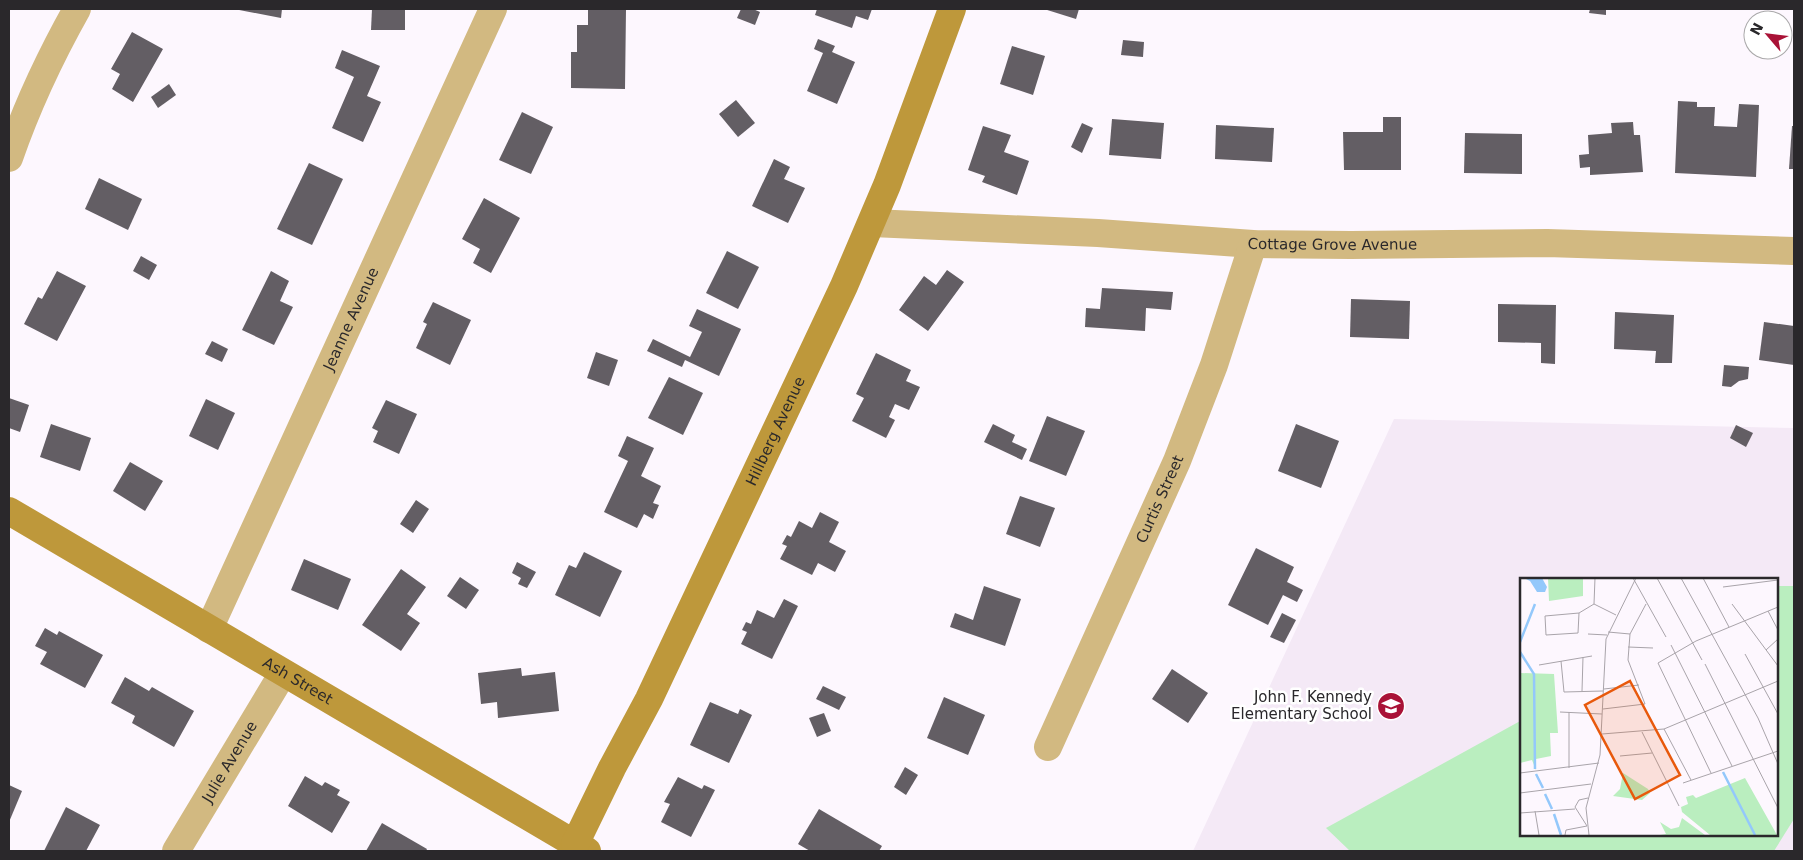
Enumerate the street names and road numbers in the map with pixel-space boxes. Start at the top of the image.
street label: Cottage Grove Avenue [1247,235,1417,254]
street label: Jeanne Avenue [319,264,382,374]
street label: Hillberg Avenue [742,374,809,489]
street label: Curtis Street [1132,453,1187,546]
street label: Ash Street [260,653,336,708]
street label: Julie Avenue [198,718,261,807]

